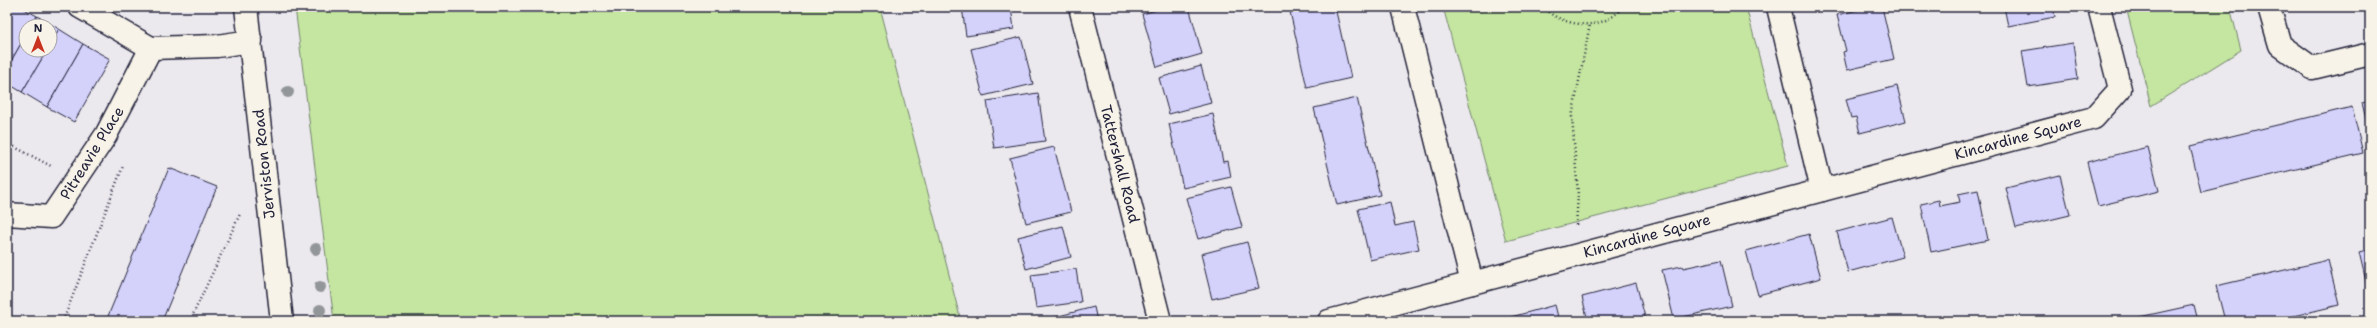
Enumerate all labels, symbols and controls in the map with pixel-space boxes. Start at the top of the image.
north arrow [18,18,58,58]
text: N [34,21,43,36]
street label: Pitreavie Place [55,103,129,203]
street label: Tattershall Road [1096,103,1144,226]
street label: Jerviston Road [248,108,280,220]
street label: Kincardine Square [1952,111,2084,165]
street label: Kincardine Square [1581,209,1713,263]

